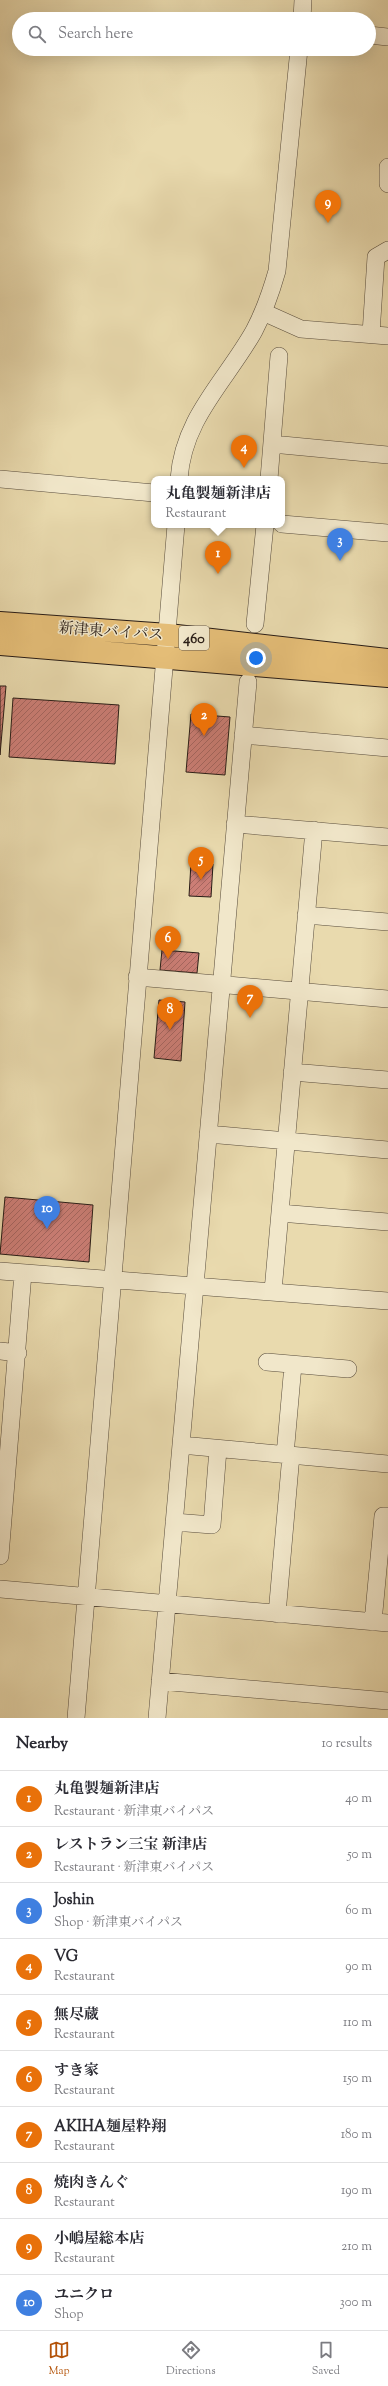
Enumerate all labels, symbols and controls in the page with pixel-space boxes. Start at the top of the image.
search box [12,12,376,56]
icon: search [26,23,48,45]
text: Search here [58,24,133,45]
pin: 9 [315,190,341,223]
pin: 4 [231,435,257,468]
popup [151,476,285,528]
text: 丸亀製麺新津店 [165,484,271,505]
text: Restaurant [165,505,226,523]
pin: 3 [327,528,353,561]
pin: 1 [205,541,231,574]
street label: 新津東バイパス [58,618,164,647]
road number: 460 [179,626,209,650]
your location [246,648,266,668]
pin: 2 [191,703,217,736]
pin: 5 [188,847,214,880]
pin: 6 [155,926,181,959]
pin: 7 [237,985,263,1018]
pin: 8 [157,997,183,1030]
pin: 10 [34,1196,60,1229]
text: Nearby [16,1732,68,1756]
text: 10 results [321,1735,372,1753]
text: 丸亀製麺新津店 [54,1779,159,1800]
text: 1 [27,1790,31,1808]
text: 40 m [345,1790,372,1808]
text: Restaurant · 新津東バイパス [54,1803,214,1821]
text: レストラン三宝 新津店 [54,1835,207,1856]
text: 2 [26,1846,32,1864]
text: 50 m [347,1846,372,1864]
text: Restaurant · 新津東バイパス [54,1859,214,1877]
text: Joshin [54,1890,94,1911]
text: 3 [26,1902,32,1920]
text: 60 m [345,1902,372,1920]
text: Shop · 新津東バイパス [54,1914,183,1932]
text: VG [54,1947,78,1968]
text: 4 [26,1958,32,1976]
text: 90 m [345,1958,372,1976]
text: Restaurant [54,1968,115,1986]
text: 無尽蔵 [54,2005,99,2026]
text: 5 [27,2014,31,2032]
text: 110 m [343,2014,372,2032]
text: Restaurant [54,2026,115,2044]
text: すき家 [54,2061,99,2082]
text: 6 [26,2070,32,2088]
text: 150 m [343,2070,372,2088]
text: Restaurant [54,2082,115,2100]
text: AKIHA麺屋粋翔 [54,2117,166,2138]
text: 7 [26,2126,32,2144]
text: 180 m [341,2126,372,2144]
text: Restaurant [54,2138,115,2156]
text: 焼肉きんぐ [54,2173,129,2194]
text: 8 [26,2182,32,2200]
text: 190 m [341,2182,372,2200]
text: Restaurant [54,2194,115,2212]
text: 小嶋屋総本店 [54,2229,144,2250]
text: 9 [26,2238,32,2256]
text: 210 m [341,2238,372,2256]
text: Restaurant [54,2250,115,2268]
text: ユニクロ [54,2285,114,2306]
text: 10 [23,2294,35,2312]
text: 300 m [340,2294,372,2312]
text: Shop [54,2306,83,2324]
tab: Map [48,2339,70,2379]
tab: Directions [166,2339,216,2379]
tab: Saved [312,2339,340,2379]

